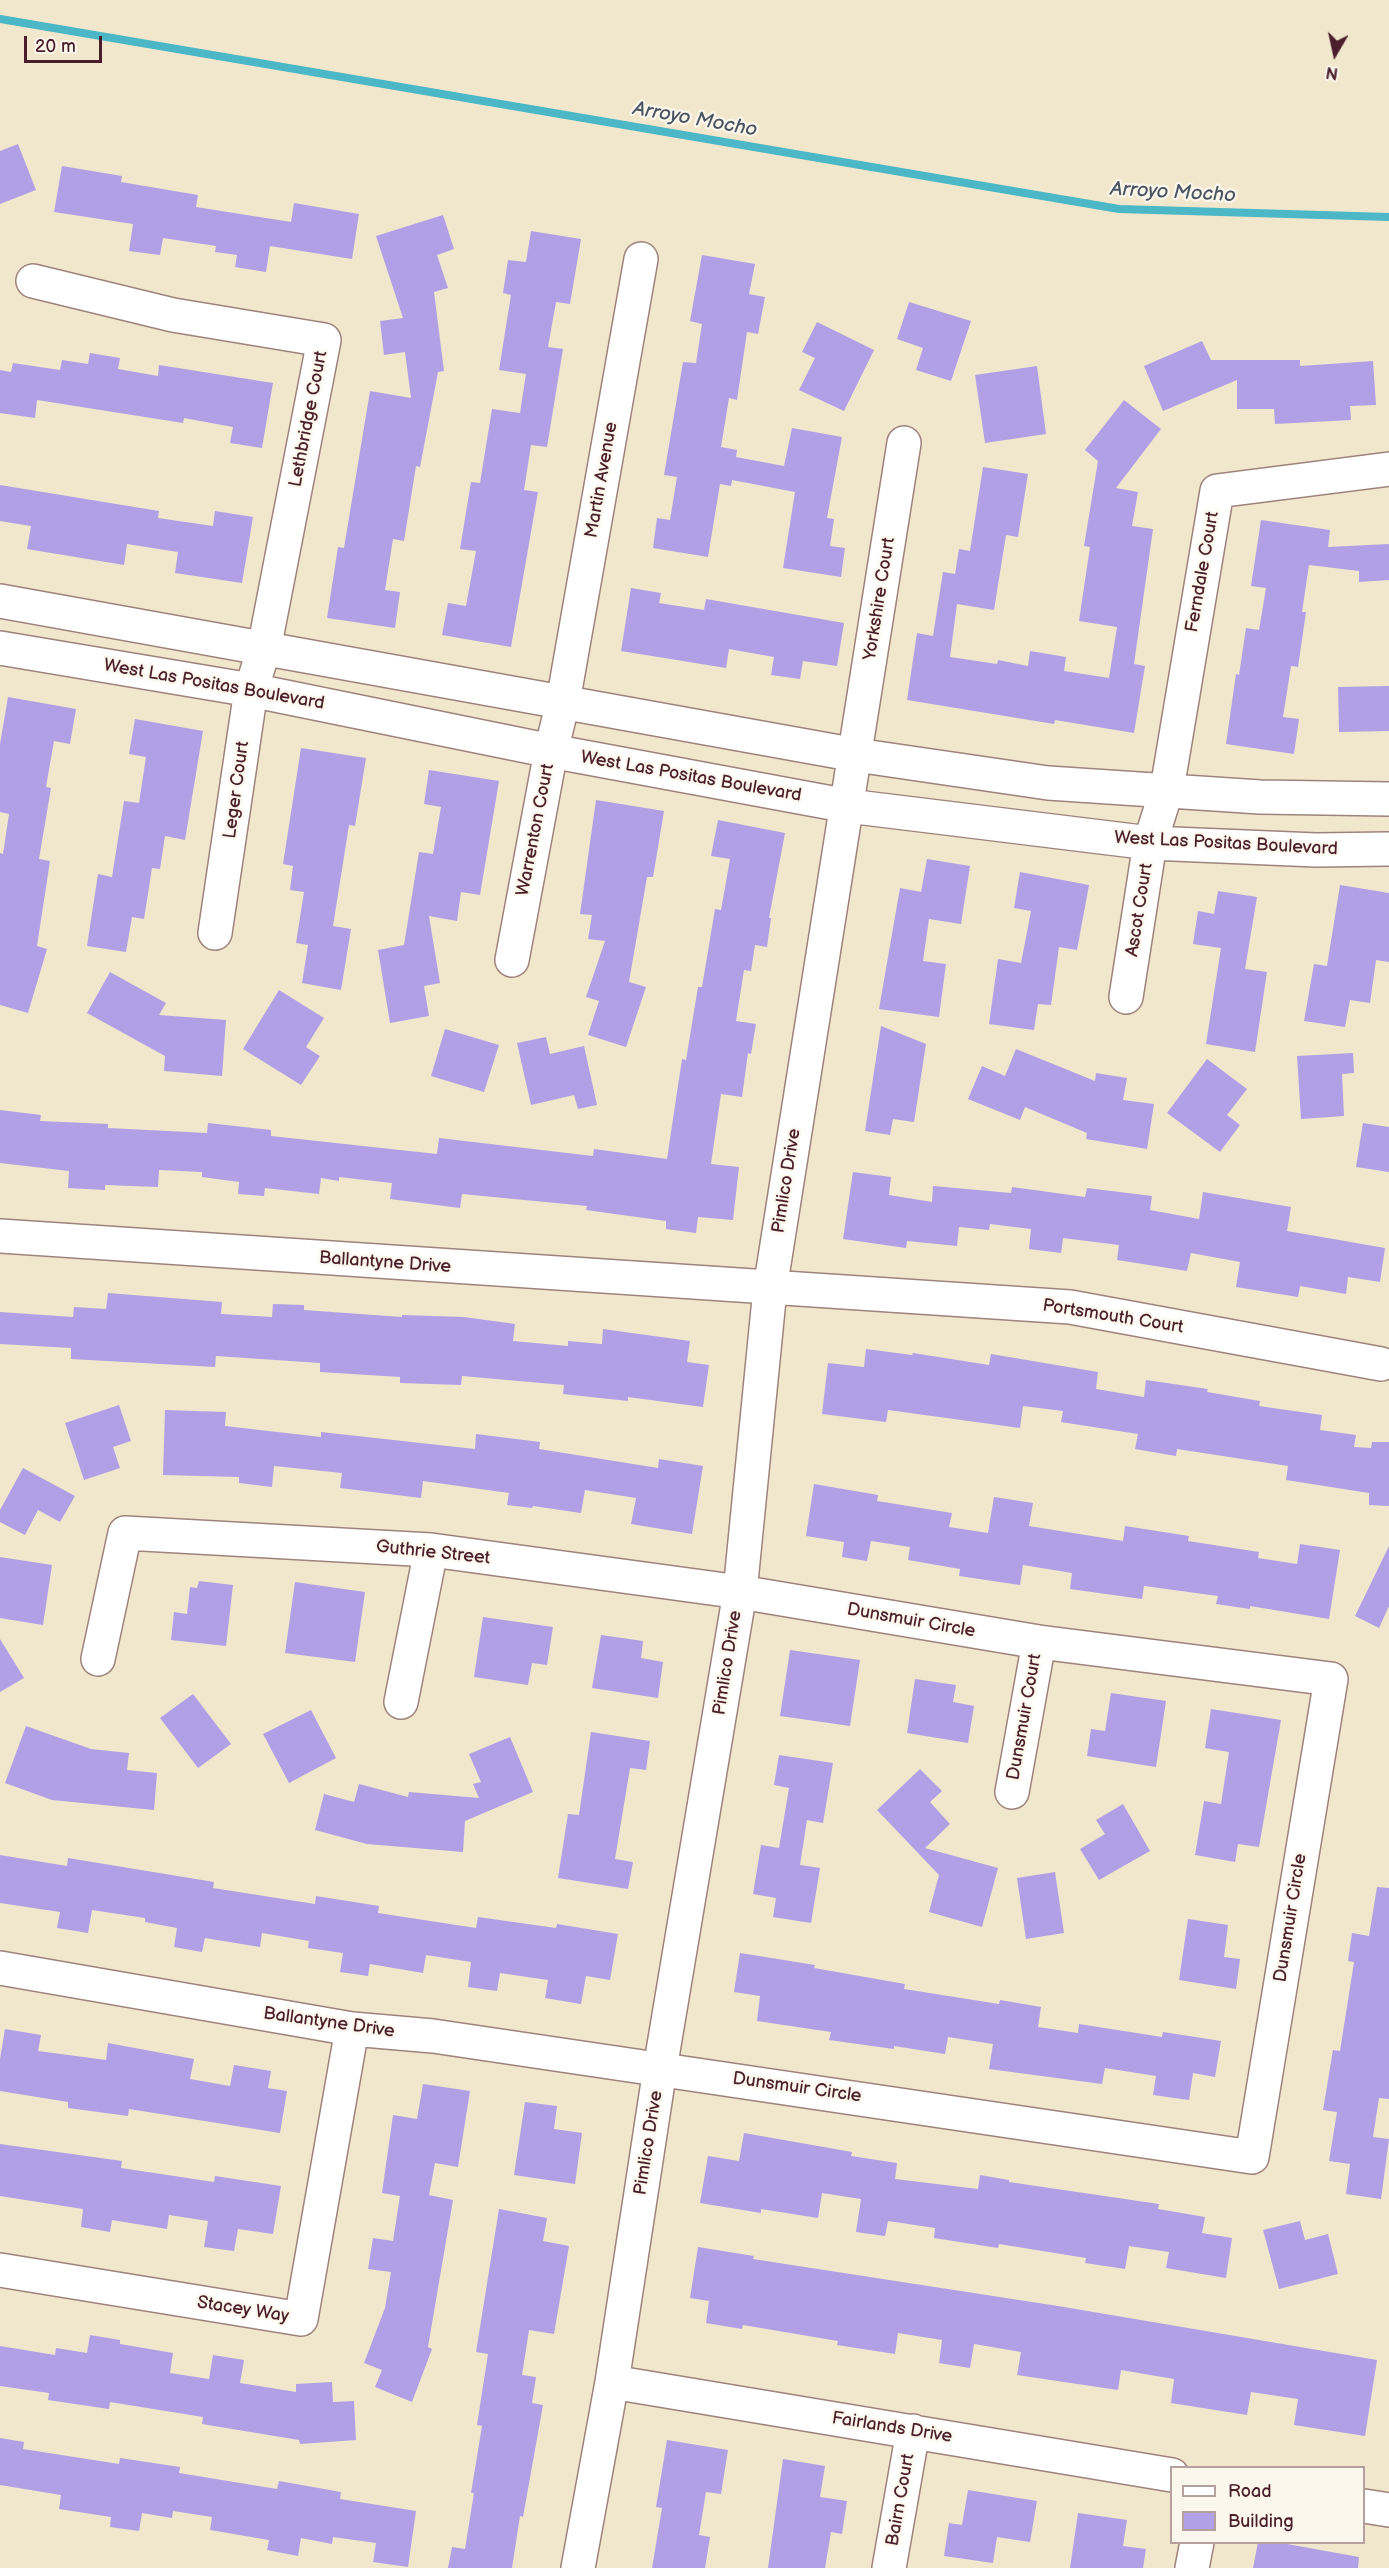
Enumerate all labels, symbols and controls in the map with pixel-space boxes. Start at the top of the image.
scale bar [27,24,105,62]
north arrow [1305,24,1365,84]
text: 20 m [35,36,76,57]
text: N [1325,62,1340,83]
water label: Arroyo Mocho [631,97,759,143]
water label: Arroyo Mocho [1110,178,1236,208]
street label: Lethbridge Court [285,349,333,489]
street label: Martin Avenue [581,420,623,540]
street label: Ferndale Court [1182,510,1224,634]
street label: Yorkshire Court [860,536,900,662]
street label: West Las Positas Boulevard [102,655,326,715]
street label: Leger Court [219,740,255,840]
street label: West Las Positas Boulevard [579,747,803,807]
street label: Warrenton Court [513,762,559,898]
street label: West Las Positas Boulevard [1114,827,1338,861]
street label: Ascot Court [1122,862,1158,958]
street label: Pimlico Drive [768,1127,806,1235]
street label: Ballantyne Drive [318,1248,452,1278]
street label: Portsmouth Court [1041,1295,1185,1339]
street label: Guthrie Street [375,1536,491,1570]
street label: Dunsmuir Circle [845,1599,977,1643]
street label: Pimlico Drive [709,1609,747,1717]
street label: Dunsmuir Court [1003,1652,1047,1782]
street label: Dunsmuir Circle [1270,1852,1312,1984]
street label: Ballantyne Drive [262,2003,396,2043]
street label: Dunsmuir Circle [731,2068,863,2108]
street label: Pimlico Drive [630,2089,668,2197]
street label: Stacey Way [195,2292,291,2328]
street label: Fairlands Drive [830,2408,954,2448]
street label: Bairn Court [882,2452,920,2548]
legend [1170,2466,1365,2544]
text: Road [1228,2481,1272,2502]
text: Building [1228,2511,1294,2532]

